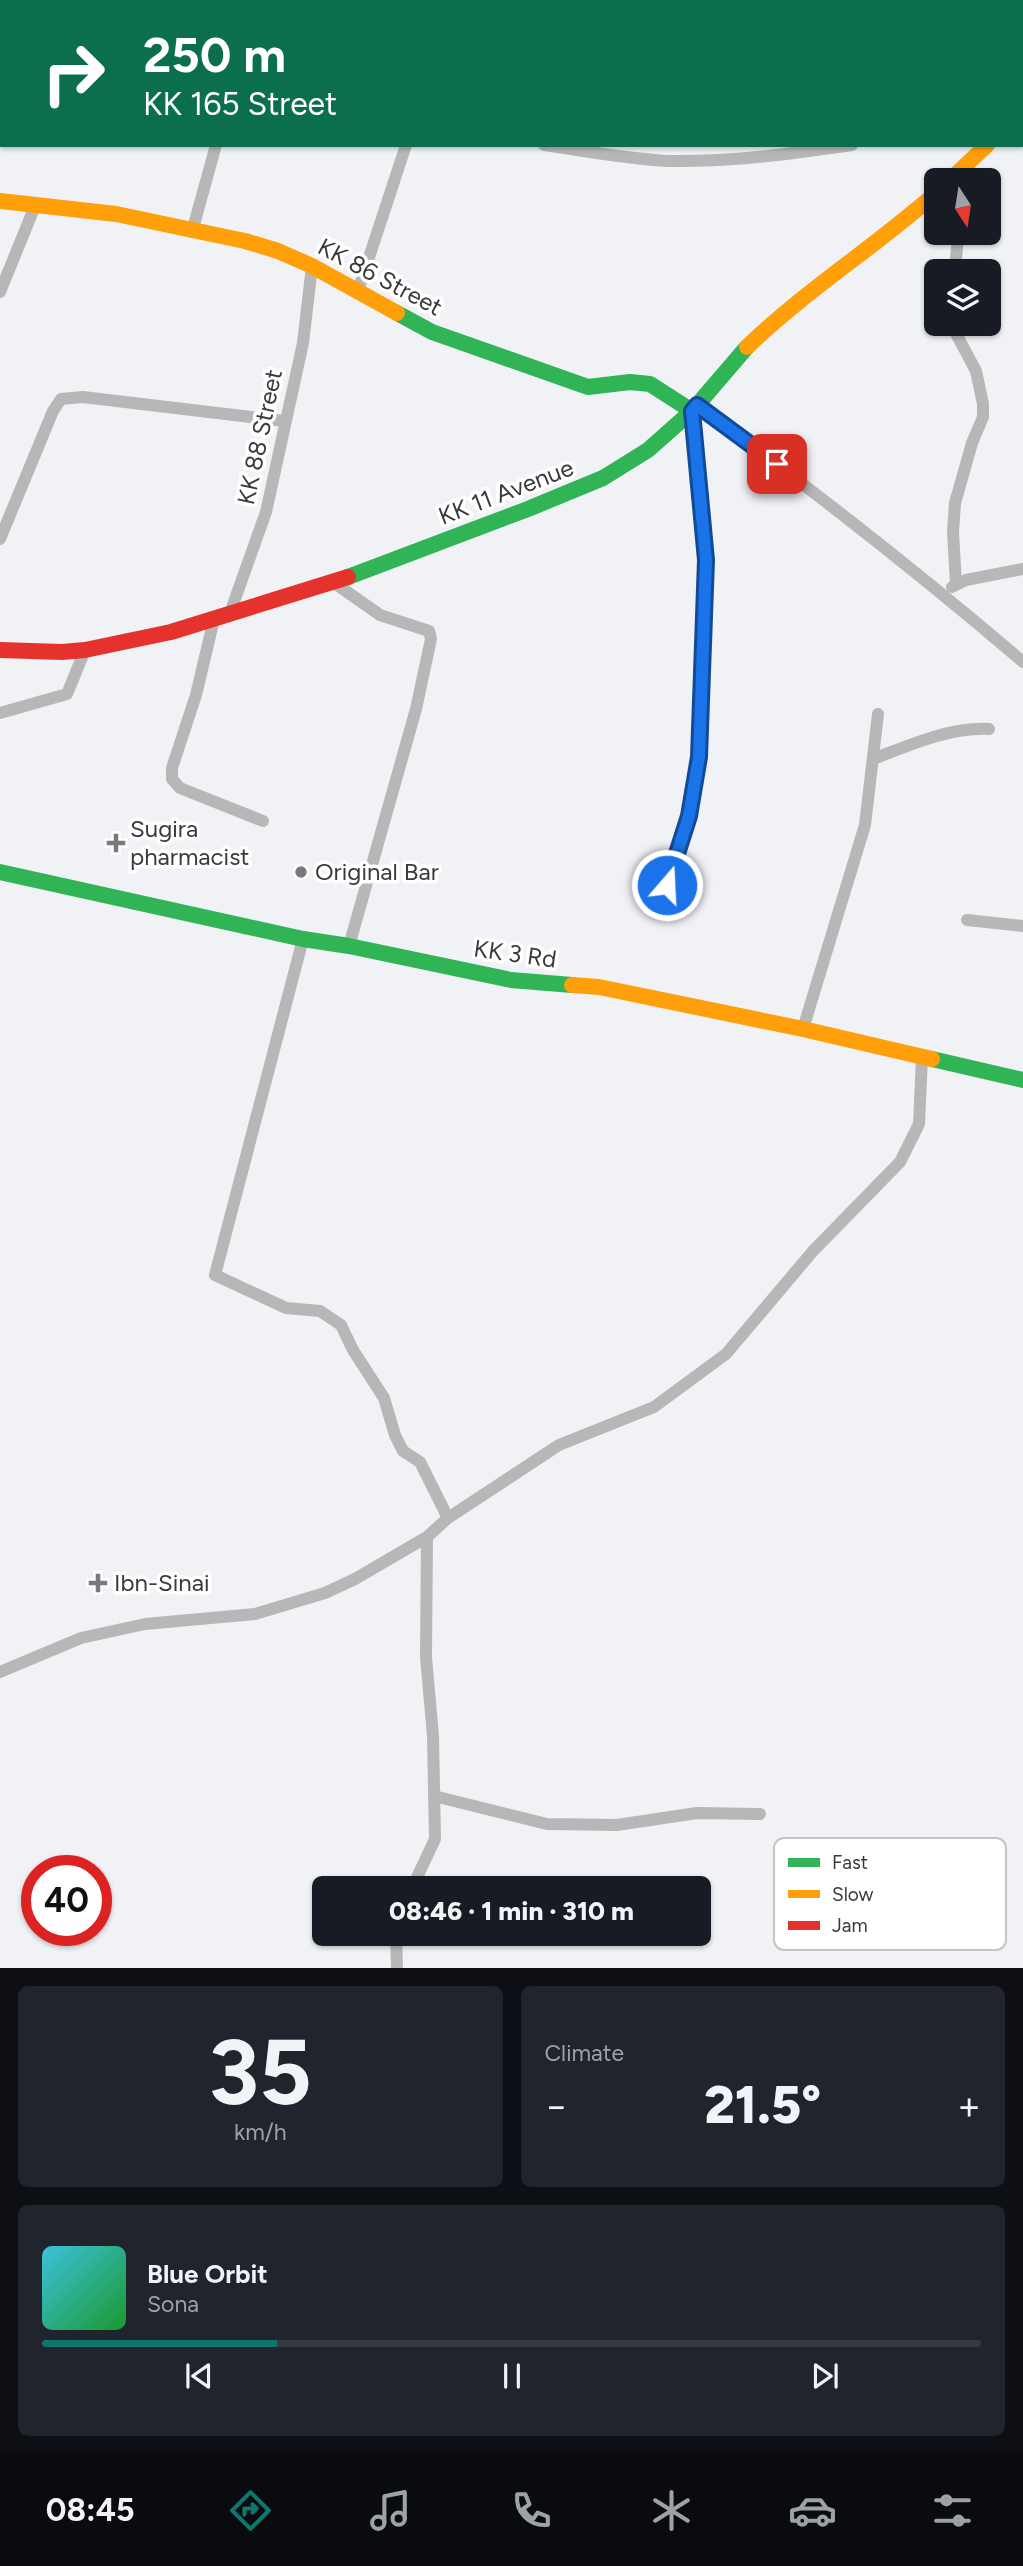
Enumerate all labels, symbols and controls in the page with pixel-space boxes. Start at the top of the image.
text: 250 m [143,25,286,84]
icon: right [28,28,119,119]
text: KK 165 Street [143,85,337,123]
north arrow [924,168,1001,245]
map controls [924,168,1001,336]
street label: KK 86 Street [313,232,447,321]
button: layers [924,259,1001,336]
street label: KK 88 Street [231,366,288,507]
pin [747,434,807,494]
icon: arrive [758,445,796,483]
street label: KK 11 Avenue [434,453,577,531]
place label: Sugira pharmacist [130,814,249,871]
marker: Sugira pharmacist [108,835,124,851]
position arrow [630,848,704,922]
place label: Original Bar [315,857,439,886]
marker: Original Bar [293,864,309,880]
street label: KK 3 Rd [472,933,558,974]
place label: Ibn-Sinai [114,1568,209,1597]
marker: Ibn-Sinai [88,1573,108,1593]
legend [774,1838,1006,1950]
text: Fast [832,1851,868,1874]
speed limit sign: 40 [21,1855,112,1946]
text: Slow [832,1883,874,1906]
text: 08:46 · 1 min · 310 m [389,1895,634,1927]
text: Jam [832,1914,868,1937]
text: 35 [209,2018,312,2127]
text: Climate [545,2039,624,2067]
text: 21.5° [704,2074,821,2136]
text: − [545,2083,568,2129]
text: + [957,2083,981,2129]
text: km/h [234,2118,287,2146]
text: Blue Orbit [147,2258,268,2290]
text: Sona [147,2290,199,2318]
icon: previous [180,2357,218,2395]
icon: pause [493,2357,531,2395]
icon: next [806,2357,844,2395]
icon: directions [226,2486,275,2535]
icon: music [366,2486,415,2535]
icon: phone [507,2486,556,2535]
icon: climate [647,2486,696,2535]
icon: car [788,2486,837,2535]
icon: filters [928,2486,977,2535]
text: 08:45 [46,2491,135,2529]

